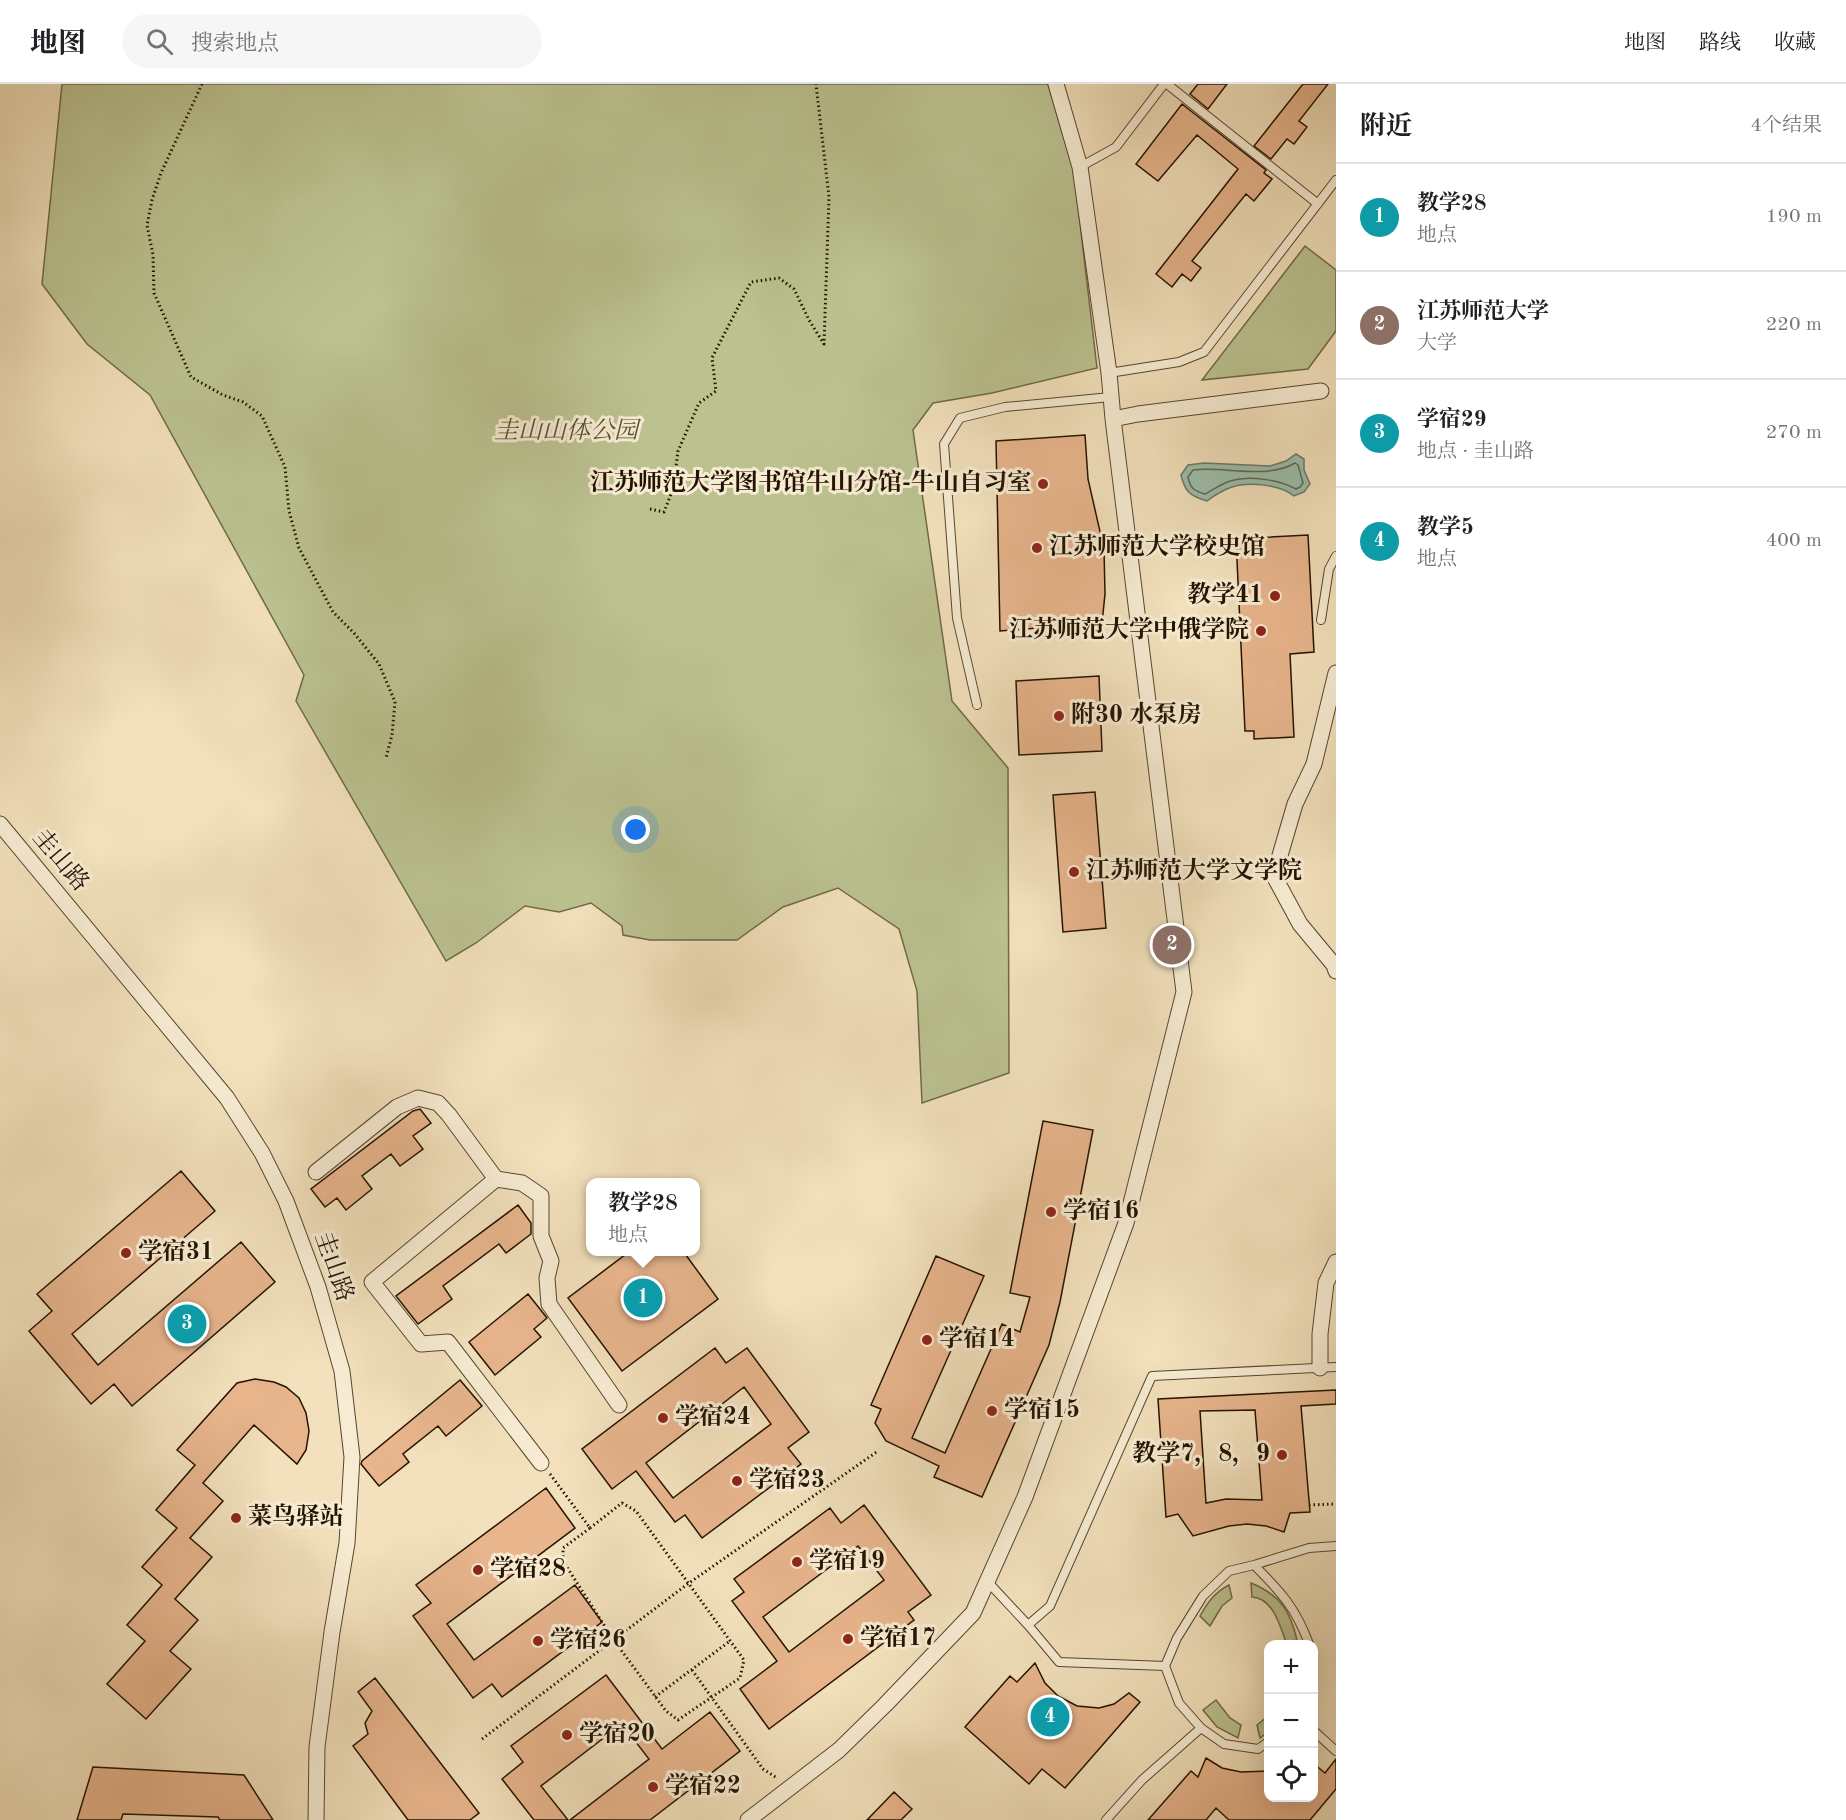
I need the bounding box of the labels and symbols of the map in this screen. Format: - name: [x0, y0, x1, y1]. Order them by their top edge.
- park label: 圭山山体公园: [494, 417, 642, 444]
- place label: 江苏师范大学图书馆牛山分馆-牛山自习室: [590, 469, 1031, 496]
- marker: 江苏师范大学图书馆牛山分馆-牛山自习室: [1036, 477, 1050, 491]
- place label: 江苏师范大学校史馆: [1049, 533, 1265, 560]
- marker: 江苏师范大学校史馆: [1030, 541, 1044, 555]
- place label: 教学41: [1187, 581, 1263, 608]
- marker: 教学41: [1268, 589, 1282, 603]
- place label: 江苏师范大学中俄学院: [1009, 616, 1249, 643]
- marker: 江苏师范大学中俄学院: [1254, 624, 1268, 638]
- place label: 附30 水泵房: [1071, 701, 1202, 728]
- marker: 附30 水泵房: [1052, 709, 1066, 723]
- your location: [621, 815, 650, 844]
- street label: 圭山路: [28, 824, 95, 896]
- place label: 江苏师范大学文学院: [1086, 857, 1302, 884]
- marker: 江苏师范大学文学院: [1067, 865, 1081, 879]
- pin: 2: [1152, 922, 1192, 968]
- place label: 学宿16: [1063, 1197, 1139, 1224]
- marker: 学宿16: [1044, 1205, 1058, 1219]
- street label: 圭山路: [310, 1228, 359, 1305]
- place label: 学宿31: [138, 1238, 214, 1265]
- marker: 学宿31: [119, 1246, 133, 1260]
- pin: 1: [624, 1276, 662, 1320]
- pin: 3: [168, 1302, 207, 1346]
- place label: 学宿14: [939, 1325, 1015, 1352]
- marker: 学宿14: [920, 1333, 934, 1347]
- place label: 学宿15: [1004, 1396, 1080, 1423]
- place label: 学宿24: [675, 1403, 751, 1430]
- marker: 学宿15: [985, 1404, 999, 1418]
- marker: 学宿24: [656, 1411, 670, 1425]
- place label: 教学7，8，9: [1132, 1440, 1270, 1467]
- marker: 教学7，8，9: [1275, 1448, 1289, 1462]
- place label: 学宿23: [749, 1466, 825, 1493]
- marker: 学宿23: [730, 1474, 744, 1488]
- place label: 菜鸟驿站: [248, 1503, 344, 1530]
- marker: 菜鸟驿站: [229, 1511, 243, 1525]
- place label: 学宿19: [809, 1547, 885, 1574]
- place label: 学宿28: [490, 1555, 566, 1582]
- marker: 学宿19: [790, 1555, 804, 1569]
- marker: 学宿28: [471, 1563, 485, 1577]
- place label: 学宿17: [860, 1624, 936, 1651]
- place label: 学宿26: [550, 1626, 626, 1653]
- marker: 学宿17: [841, 1632, 855, 1646]
- marker: 学宿26: [531, 1634, 545, 1648]
- pin: 4: [1030, 1694, 1070, 1740]
- place label: 学宿20: [579, 1720, 655, 1747]
- marker: 学宿20: [560, 1728, 574, 1742]
- place label: 学宿22: [665, 1772, 741, 1799]
- marker: 学宿22: [646, 1780, 660, 1794]

